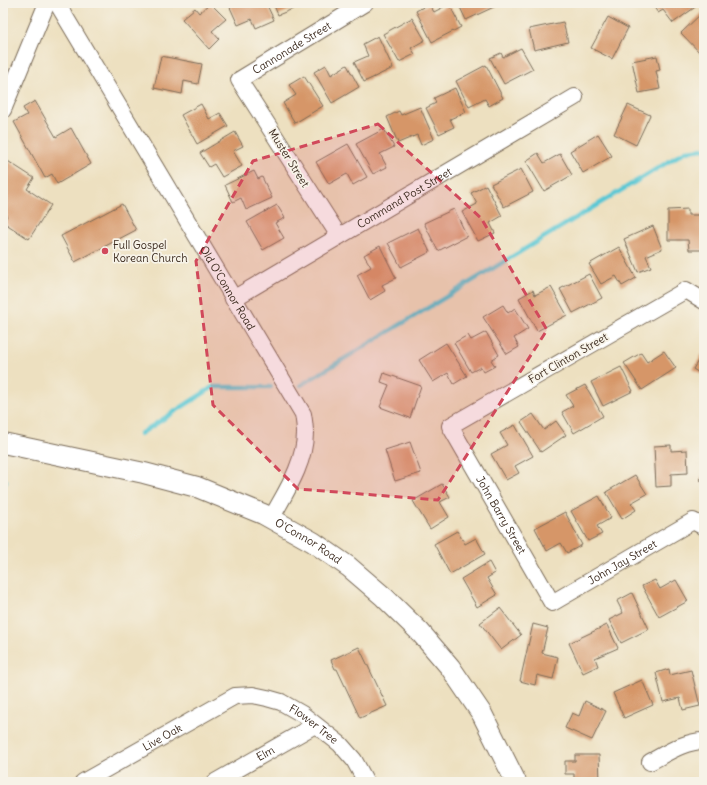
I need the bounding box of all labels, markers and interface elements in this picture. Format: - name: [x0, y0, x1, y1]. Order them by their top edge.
- street label: Cannonade Street: [250, 18, 334, 77]
- street label: Muster Street: [266, 126, 313, 190]
- street label: Command Post Street: [354, 164, 455, 231]
- place label: Full Gospel Korean Church: [113, 238, 188, 265]
- street label: Old O'Connor Road: [197, 243, 258, 333]
- marker: Full Gospel Korean Church: [100, 246, 110, 256]
- street label: Fort Clinton Street: [526, 329, 610, 386]
- street label: John Barry Street: [473, 473, 529, 557]
- street label: O'Connor Road: [272, 515, 345, 567]
- street label: John Jay Street: [585, 537, 659, 588]
- street label: Flower Tree: [287, 701, 341, 747]
- street label: Live Oak: [140, 720, 185, 754]
- street label: Elm: [254, 742, 277, 764]

